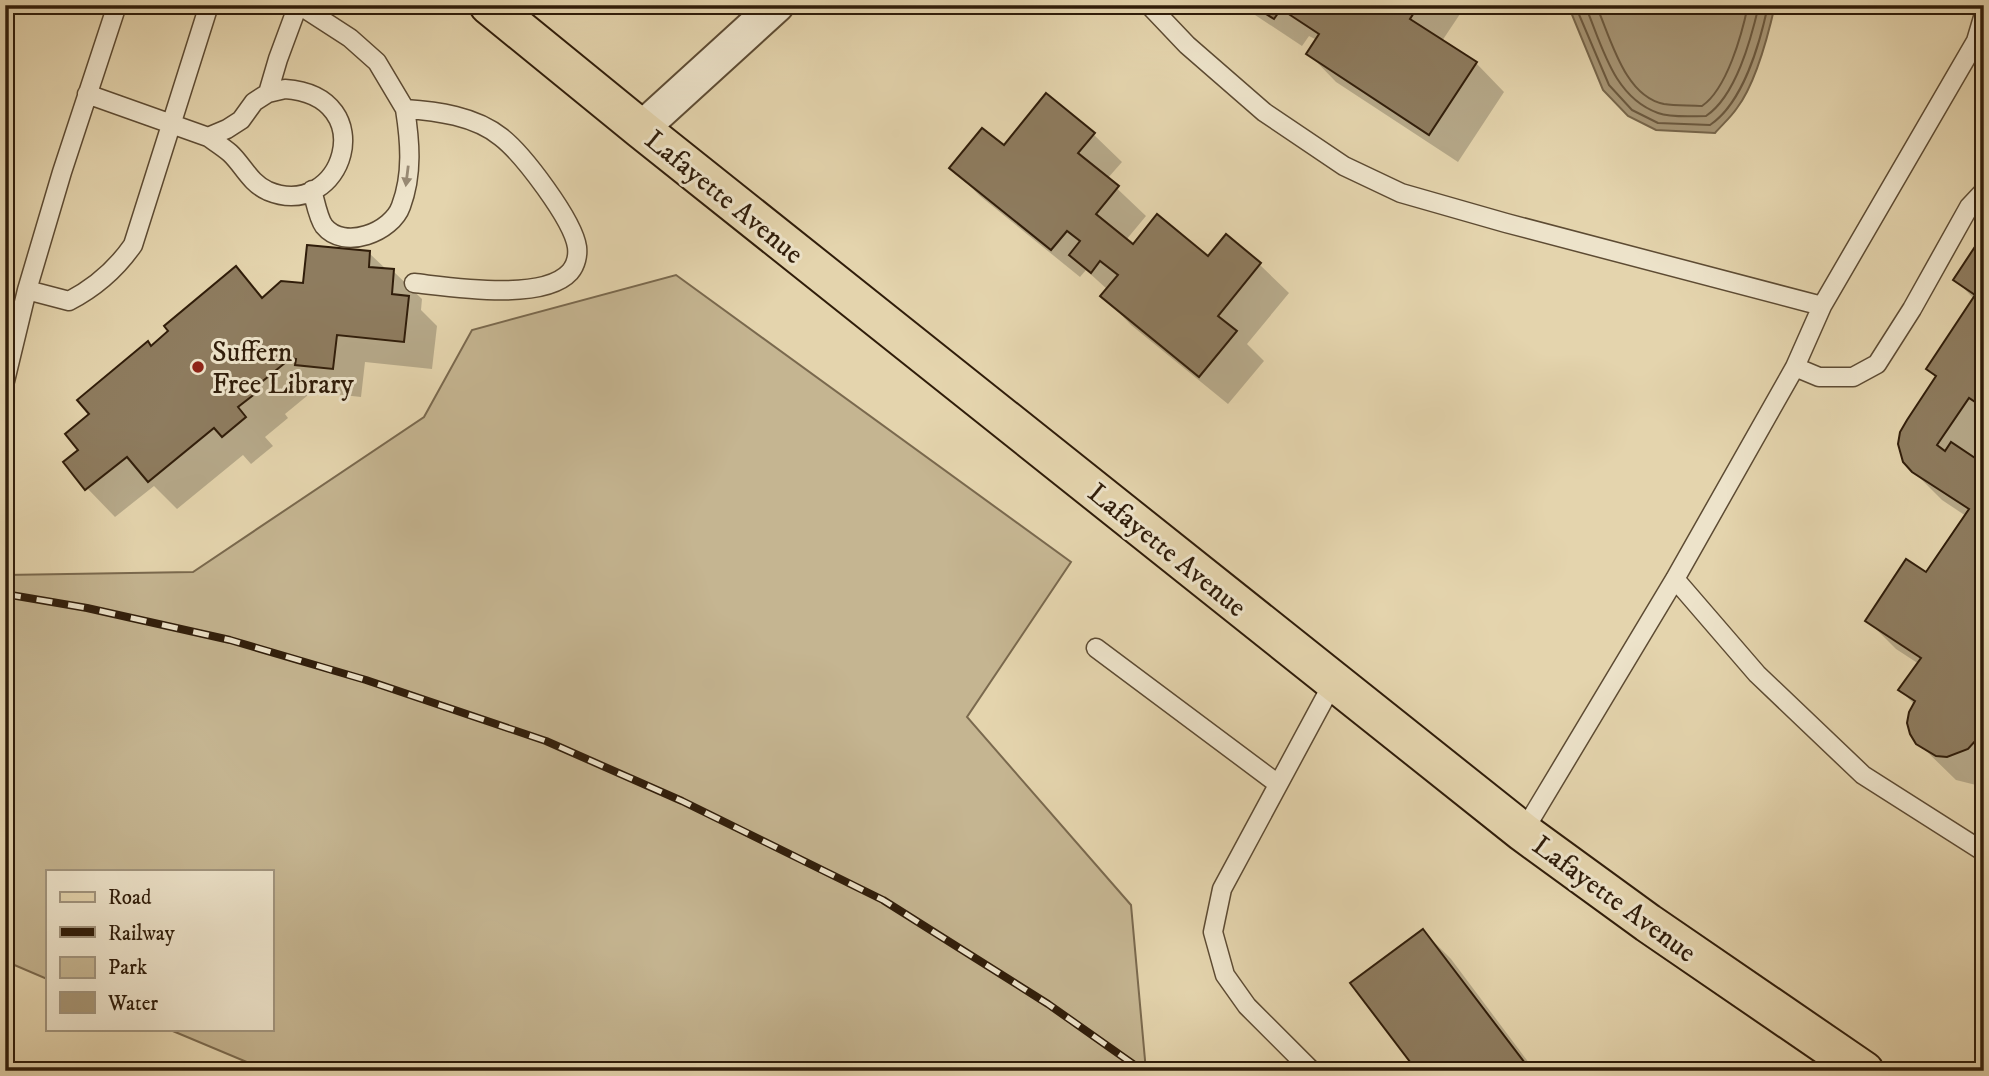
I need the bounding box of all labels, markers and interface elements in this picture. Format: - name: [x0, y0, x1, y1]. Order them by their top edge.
- street label: Lafayette Avenue: [638, 123, 810, 272]
- one-way arrow: [402, 165, 413, 187]
- place label: Suffern Free Library: [212, 335, 355, 402]
- marker: Suffern Free Library: [190, 359, 206, 375]
- street label: Lafayette Avenue: [1081, 476, 1253, 625]
- street label: Lafayette Avenue: [1525, 828, 1703, 970]
- legend: [46, 870, 273, 1030]
- text: Road: [108, 885, 152, 911]
- text: Railway: [108, 921, 176, 947]
- text: Park: [108, 955, 148, 981]
- text: Water: [107, 991, 158, 1017]

